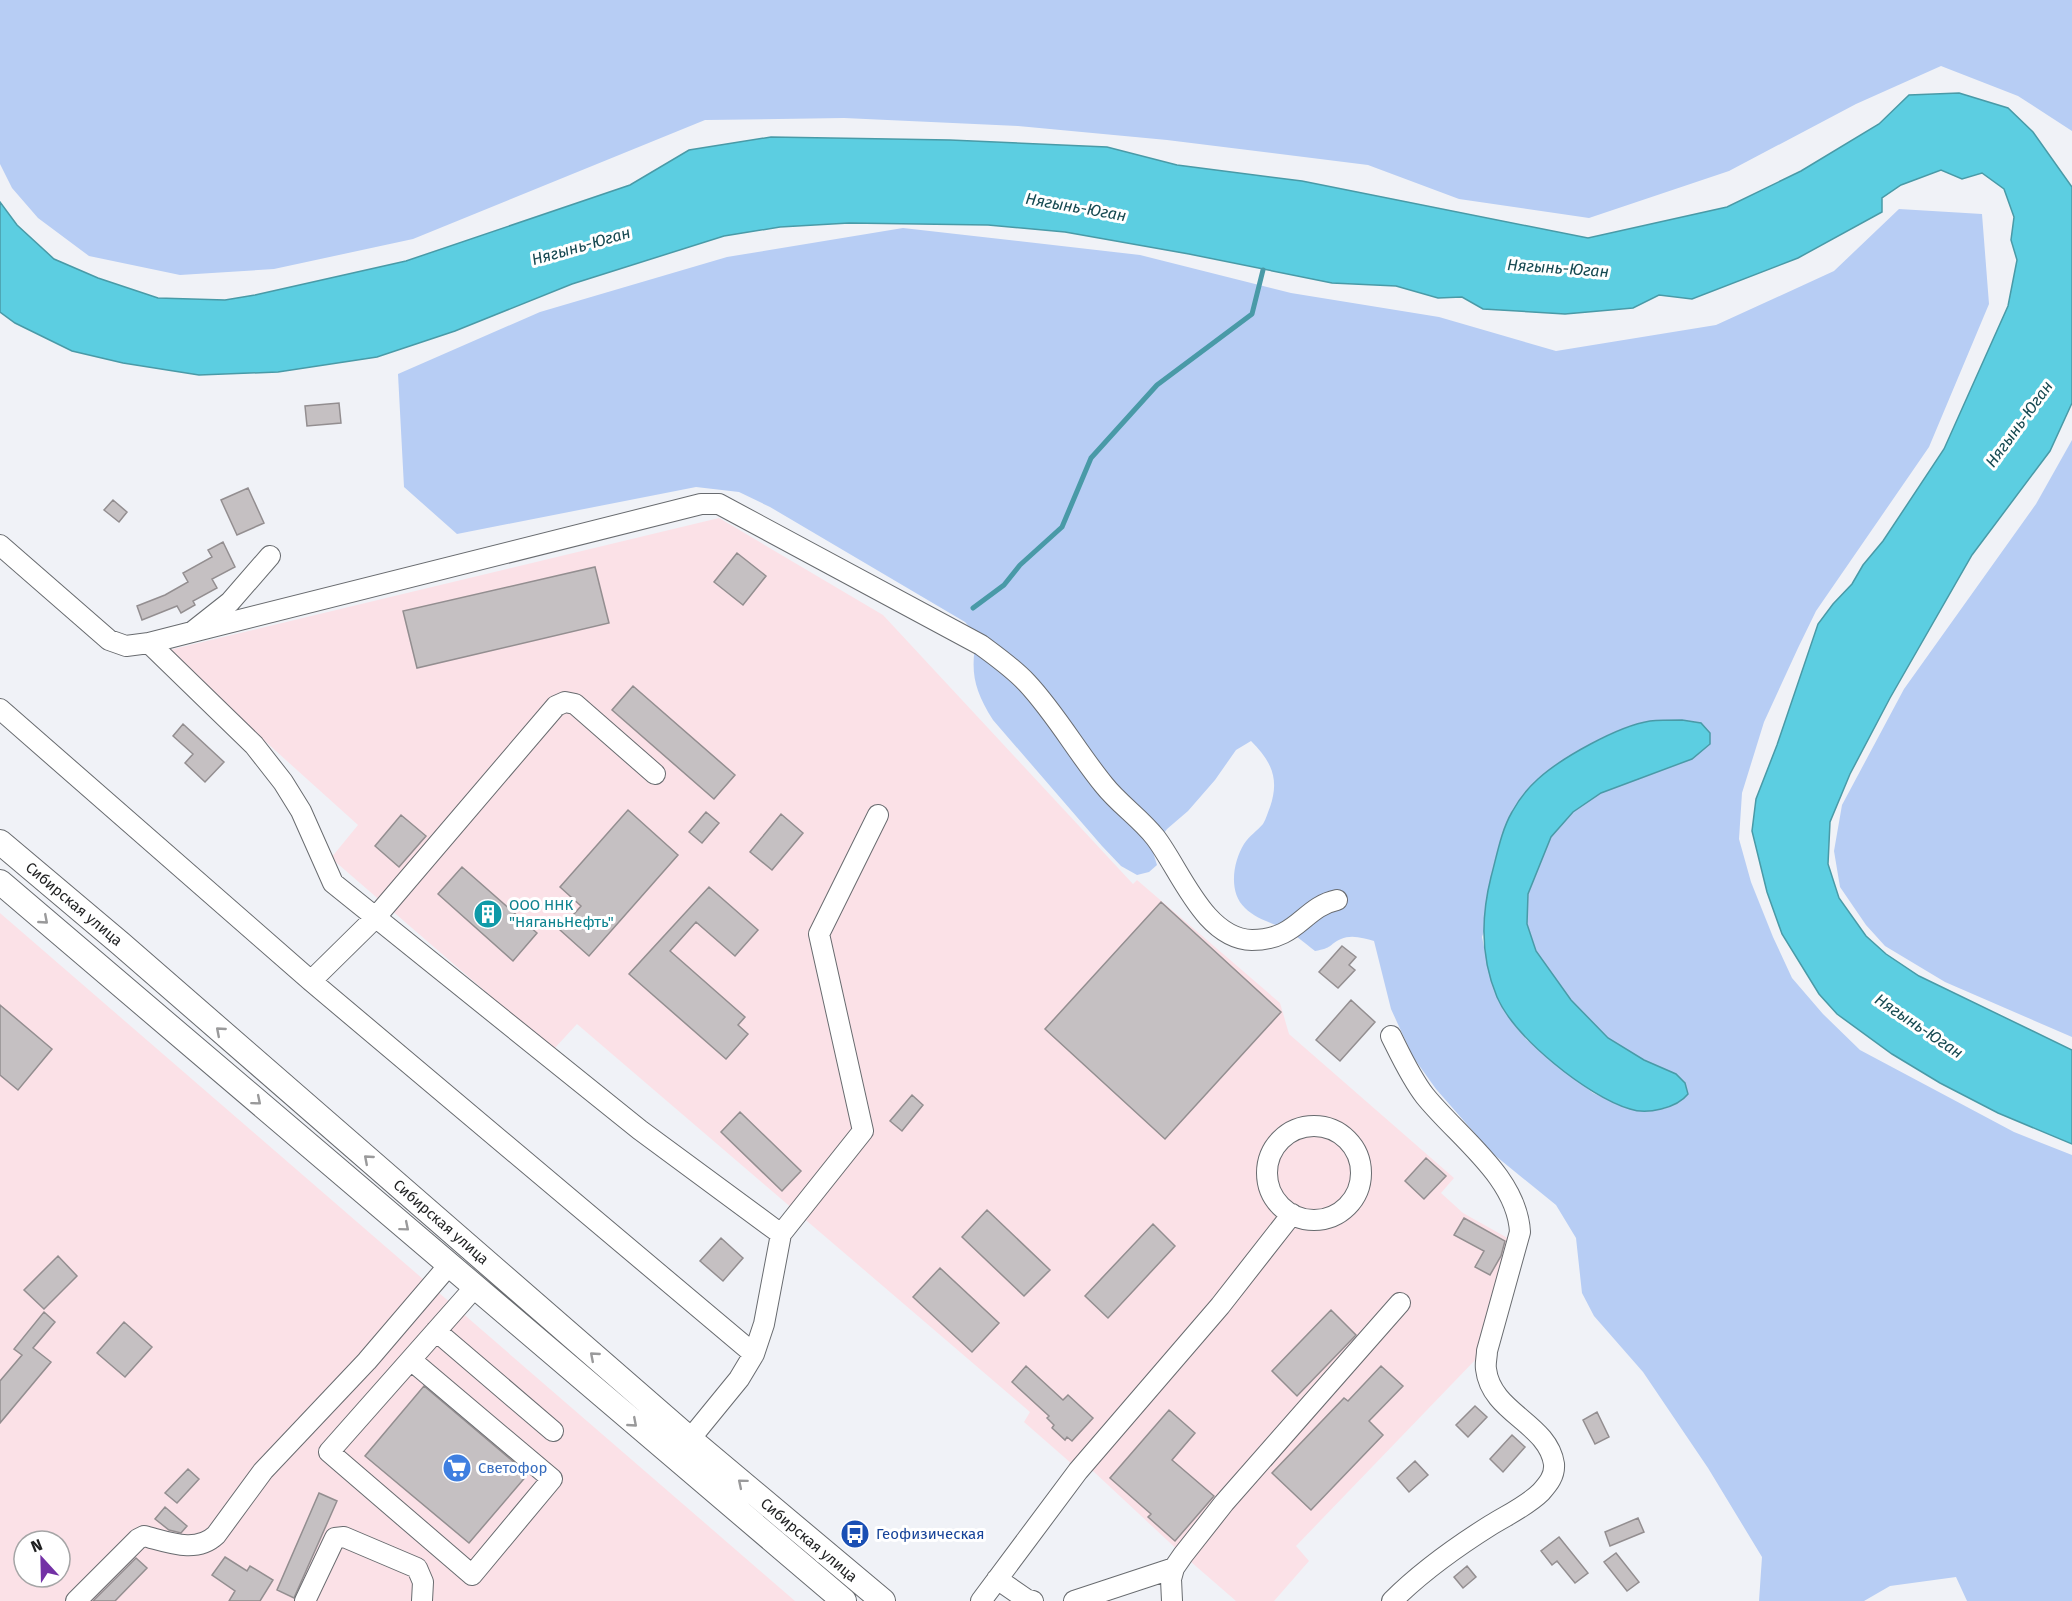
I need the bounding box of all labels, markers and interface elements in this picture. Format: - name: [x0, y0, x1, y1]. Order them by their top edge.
- water label: Нягынь-Юган: [1024, 189, 1128, 225]
- water label: Нягынь-Юган: [529, 223, 633, 269]
- water label: Нягынь-Юган: [1506, 255, 1610, 281]
- water label: Нягынь-Юган: [1981, 377, 2057, 471]
- street label: Сибирская улица: [22, 858, 126, 950]
- place label: ООО ННК "НяганьНефть": [509, 896, 614, 931]
- building icon: ООО ННК "НяганьНефть": [472, 898, 504, 930]
- one-way arrow: [37, 913, 48, 924]
- water label: Нягынь-Юган: [1871, 990, 1967, 1062]
- one-way arrow: [217, 1027, 227, 1038]
- one-way arrow: [250, 1094, 261, 1105]
- one-way arrow: [364, 1155, 375, 1166]
- street label: Сибирская улица: [390, 1176, 492, 1268]
- one-way arrow: [398, 1220, 409, 1231]
- one-way arrow: [590, 1352, 601, 1363]
- one-way arrow: [626, 1415, 637, 1426]
- supermarket icon: Светофор: [441, 1452, 473, 1484]
- place label: Светофор: [478, 1459, 547, 1477]
- one-way arrow: [738, 1479, 749, 1490]
- street label: Сибирская улица: [757, 1494, 861, 1586]
- bus stop icon: Геофизическая: [839, 1518, 871, 1550]
- place label: Геофизическая: [876, 1525, 984, 1543]
- north arrow: [12, 1529, 72, 1589]
- text: N: [28, 1535, 45, 1556]

